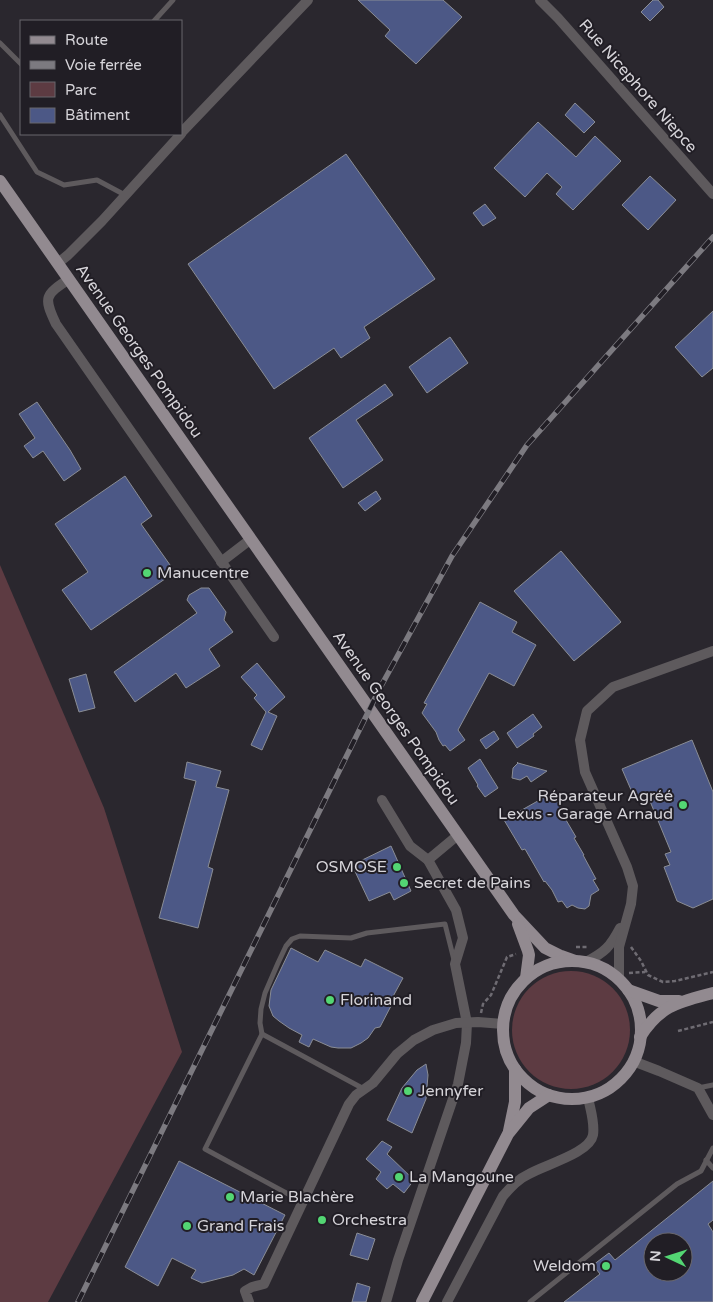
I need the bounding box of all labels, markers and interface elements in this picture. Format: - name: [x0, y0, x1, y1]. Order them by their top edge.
- street label: Rue Nicephore Niepce: [575, 15, 701, 157]
- legend: [20, 20, 182, 135]
- text: Route: [65, 31, 108, 49]
- text: Voie ferrée: [65, 56, 142, 74]
- text: Parc: [65, 81, 97, 99]
- text: Bâtiment: [65, 106, 130, 124]
- street label: Avenue Georges Pompidou: [71, 260, 207, 442]
- place label: Manucentre: [157, 563, 249, 583]
- marker: Manucentre: [141, 567, 153, 579]
- street label: Avenue Georges Pompidou: [328, 627, 464, 809]
- place label: Réparateur Agréé Lexus - Garage Arnaud: [498, 786, 673, 824]
- marker: Réparateur Agréé Lexus - Garage Arnaud: [677, 799, 689, 811]
- place label: OSMOSE: [316, 857, 387, 877]
- marker: OSMOSE: [391, 861, 403, 873]
- place label: Secret de Pains: [414, 873, 531, 893]
- marker: Secret de Pains: [398, 877, 410, 889]
- place label: Florinand: [340, 990, 412, 1010]
- marker: Florinand: [324, 994, 336, 1006]
- place label: Jennyfer: [418, 1081, 484, 1101]
- marker: Jennyfer: [402, 1085, 414, 1097]
- place label: La Mangoune: [409, 1167, 514, 1187]
- marker: La Mangoune: [393, 1171, 405, 1183]
- place label: Marie Blachère: [240, 1187, 354, 1207]
- marker: Marie Blachère: [224, 1191, 236, 1203]
- place label: Orchestra: [332, 1210, 407, 1230]
- marker: Orchestra: [316, 1214, 328, 1226]
- place label: Grand Frais: [197, 1216, 284, 1236]
- marker: Grand Frais: [181, 1220, 193, 1232]
- north arrow: [643, 1232, 693, 1282]
- text: N: [647, 1250, 664, 1262]
- place label: Weldom: [533, 1256, 596, 1276]
- marker: Weldom: [600, 1260, 612, 1272]

